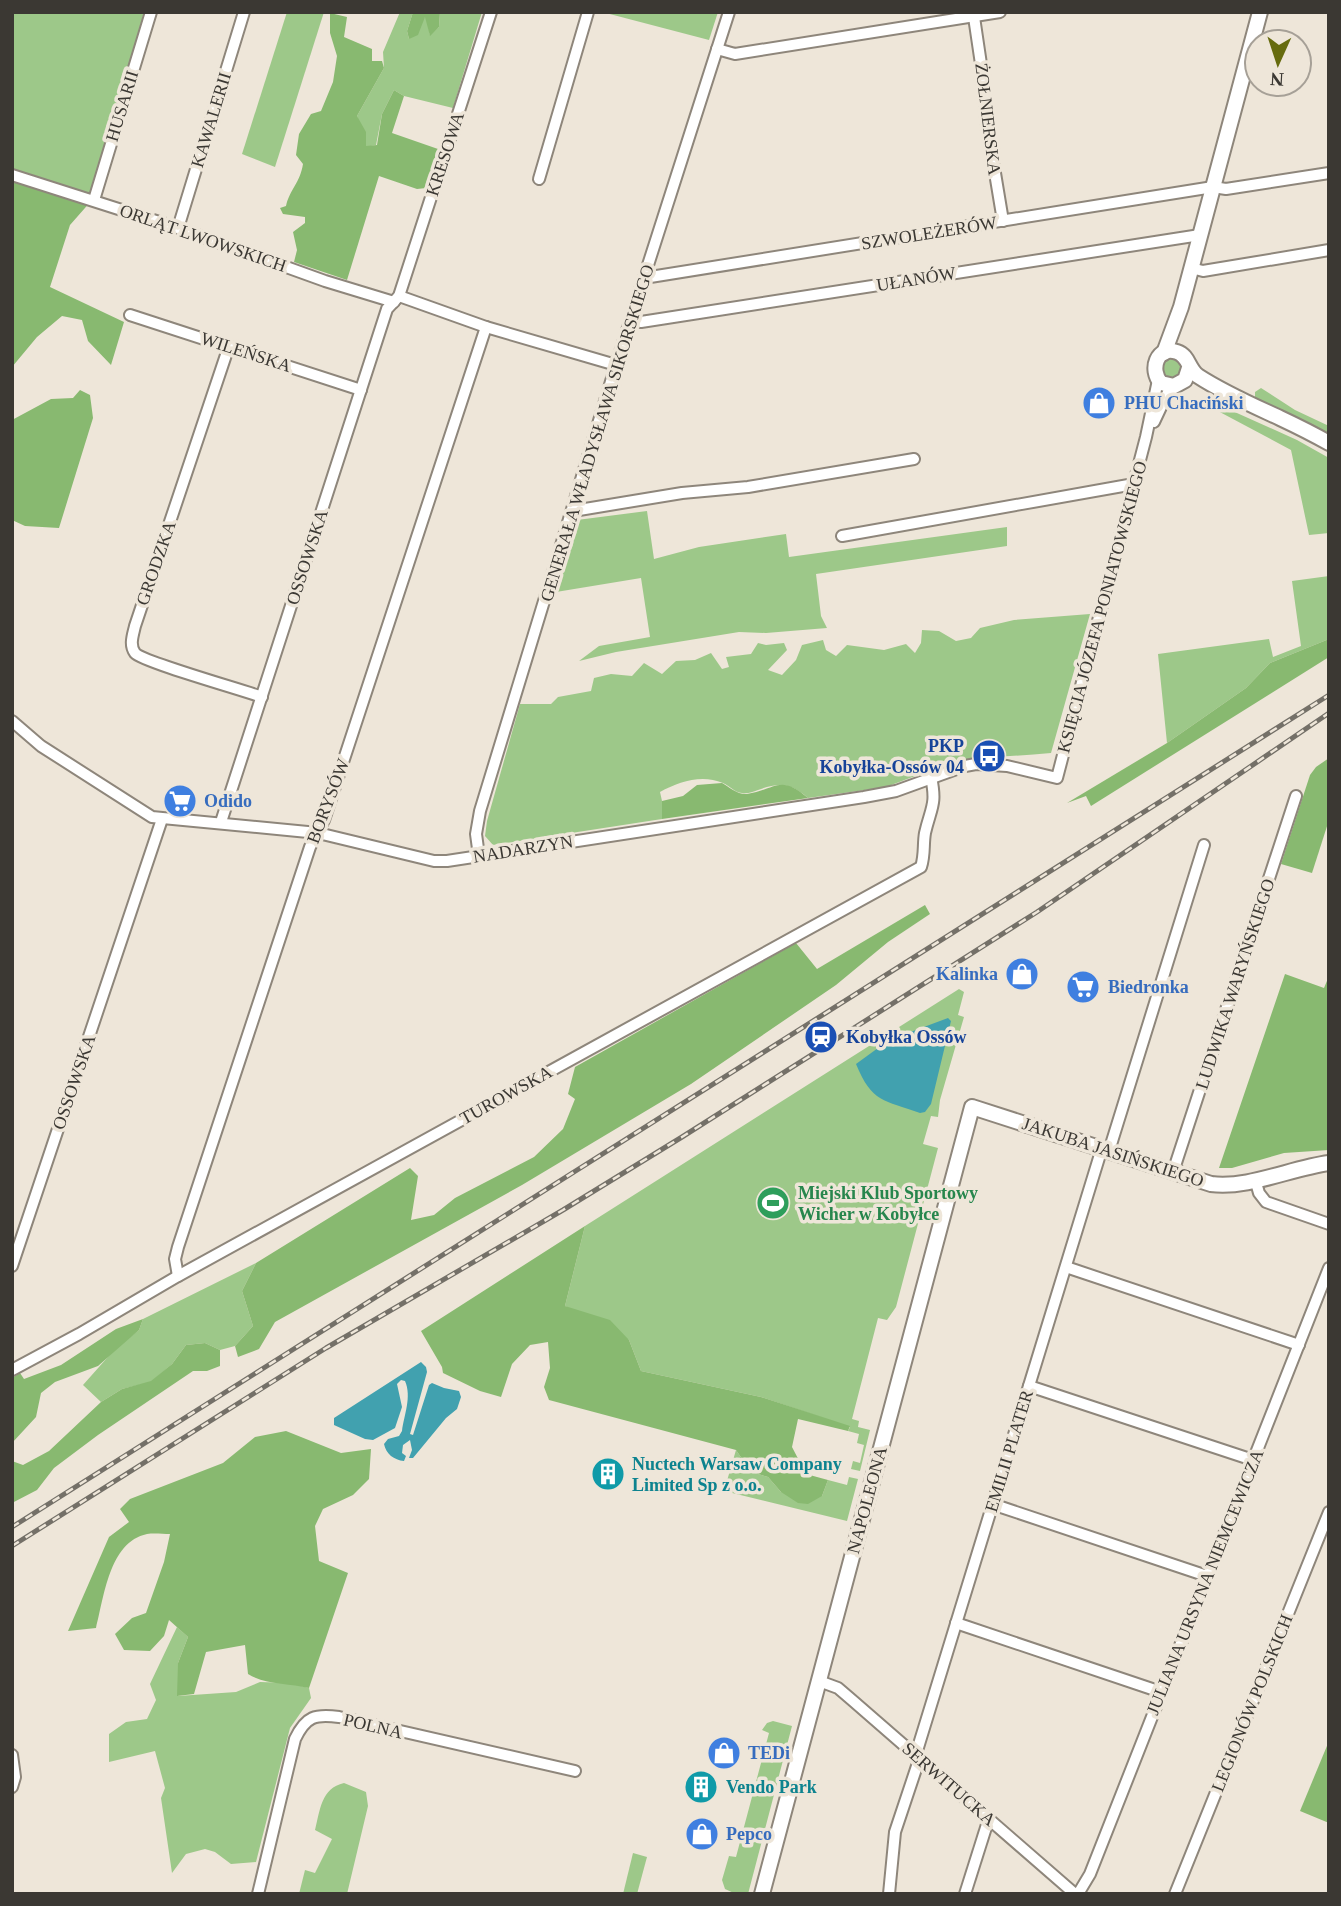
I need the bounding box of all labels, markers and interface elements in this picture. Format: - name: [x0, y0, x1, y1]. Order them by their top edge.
- north arrow: [1243, 28, 1313, 98]
- street label: ŻOŁNIERSKA: [971, 62, 1005, 176]
- street label: HUSARII: [102, 68, 142, 144]
- text: N: [1269, 69, 1285, 90]
- street label: KAWALERII: [187, 70, 235, 170]
- street label: KRESOWA: [422, 110, 468, 198]
- street label: ORLĄT LWOWSKICH: [117, 200, 289, 276]
- street label: SZWOLEŻERÓW: [860, 211, 998, 254]
- street label: GENERAŁA WŁADYSŁAWA SIKORSKIEGO: [536, 262, 658, 604]
- street label: UŁANÓW: [875, 262, 957, 295]
- street label: WILEŃSKA: [198, 327, 294, 376]
- shop icon: PHU Chaciński: [1080, 384, 1118, 422]
- place label: PHU Chaciński: [1124, 393, 1244, 413]
- street label: KSIĘCIA JÓZEFA PONIATOWSKIEGO: [1052, 459, 1151, 755]
- street label: OSSOWSKA: [282, 507, 332, 607]
- street label: GRODZKA: [132, 518, 180, 608]
- place label: PKP Kobyłka-Ossów 04: [819, 736, 964, 777]
- bus stop icon: PKP Kobyłka-Ossów 04: [970, 737, 1008, 775]
- street label: BORYSÓW: [302, 755, 353, 846]
- supermarket icon: Odido: [161, 782, 199, 820]
- place label: Odido: [204, 791, 252, 811]
- street label: NADARZYN: [472, 831, 574, 867]
- street label: LUDWIKA WARYŃSKIEGO: [1191, 876, 1279, 1092]
- shop icon: Kalinka: [1003, 955, 1041, 993]
- place label: Kalinka: [936, 964, 998, 984]
- supermarket icon: Biedronka: [1064, 968, 1102, 1006]
- place label: Biedronka: [1108, 977, 1189, 997]
- station icon: Kobyłka Ossów: [802, 1018, 840, 1056]
- place label: Kobyłka Ossów: [846, 1027, 967, 1047]
- street label: OSSOWSKA: [48, 1032, 100, 1132]
- street label: TUROWSKA: [457, 1062, 555, 1128]
- street label: JAKUBA JASIŃSKIEGO: [1020, 1112, 1207, 1191]
- place label: Miejski Klub Sportowy Wicher w Kobyłce: [798, 1183, 978, 1224]
- sports icon: Miejski Klub Sportowy Wicher w Kobyłce: [754, 1184, 792, 1222]
- street label: EMILII PLATER: [981, 1388, 1037, 1514]
- street label: NAPOLEONA: [843, 1444, 891, 1556]
- street label: JULIANA URSYNA NIEMCEWICZA: [1142, 1446, 1268, 1718]
- place label: Nuctech Warsaw Company Limited Sp z o.o.: [632, 1454, 842, 1495]
- building icon: Nuctech Warsaw Company Limited Sp z o.o.: [589, 1455, 627, 1493]
- street label: LEGIONÓW POLSKICH: [1206, 1611, 1297, 1794]
- street label: POLNA: [342, 1710, 404, 1742]
- shop icon: TEDi: [705, 1734, 743, 1772]
- street label: SERWITUCKA: [898, 1738, 1000, 1830]
- place label: TEDi: [748, 1743, 790, 1763]
- building icon: Vendo Park: [682, 1768, 720, 1806]
- place label: Vendo Park: [726, 1777, 817, 1797]
- shop icon: Pepco: [683, 1815, 721, 1853]
- place label: Pepco: [726, 1824, 772, 1844]

